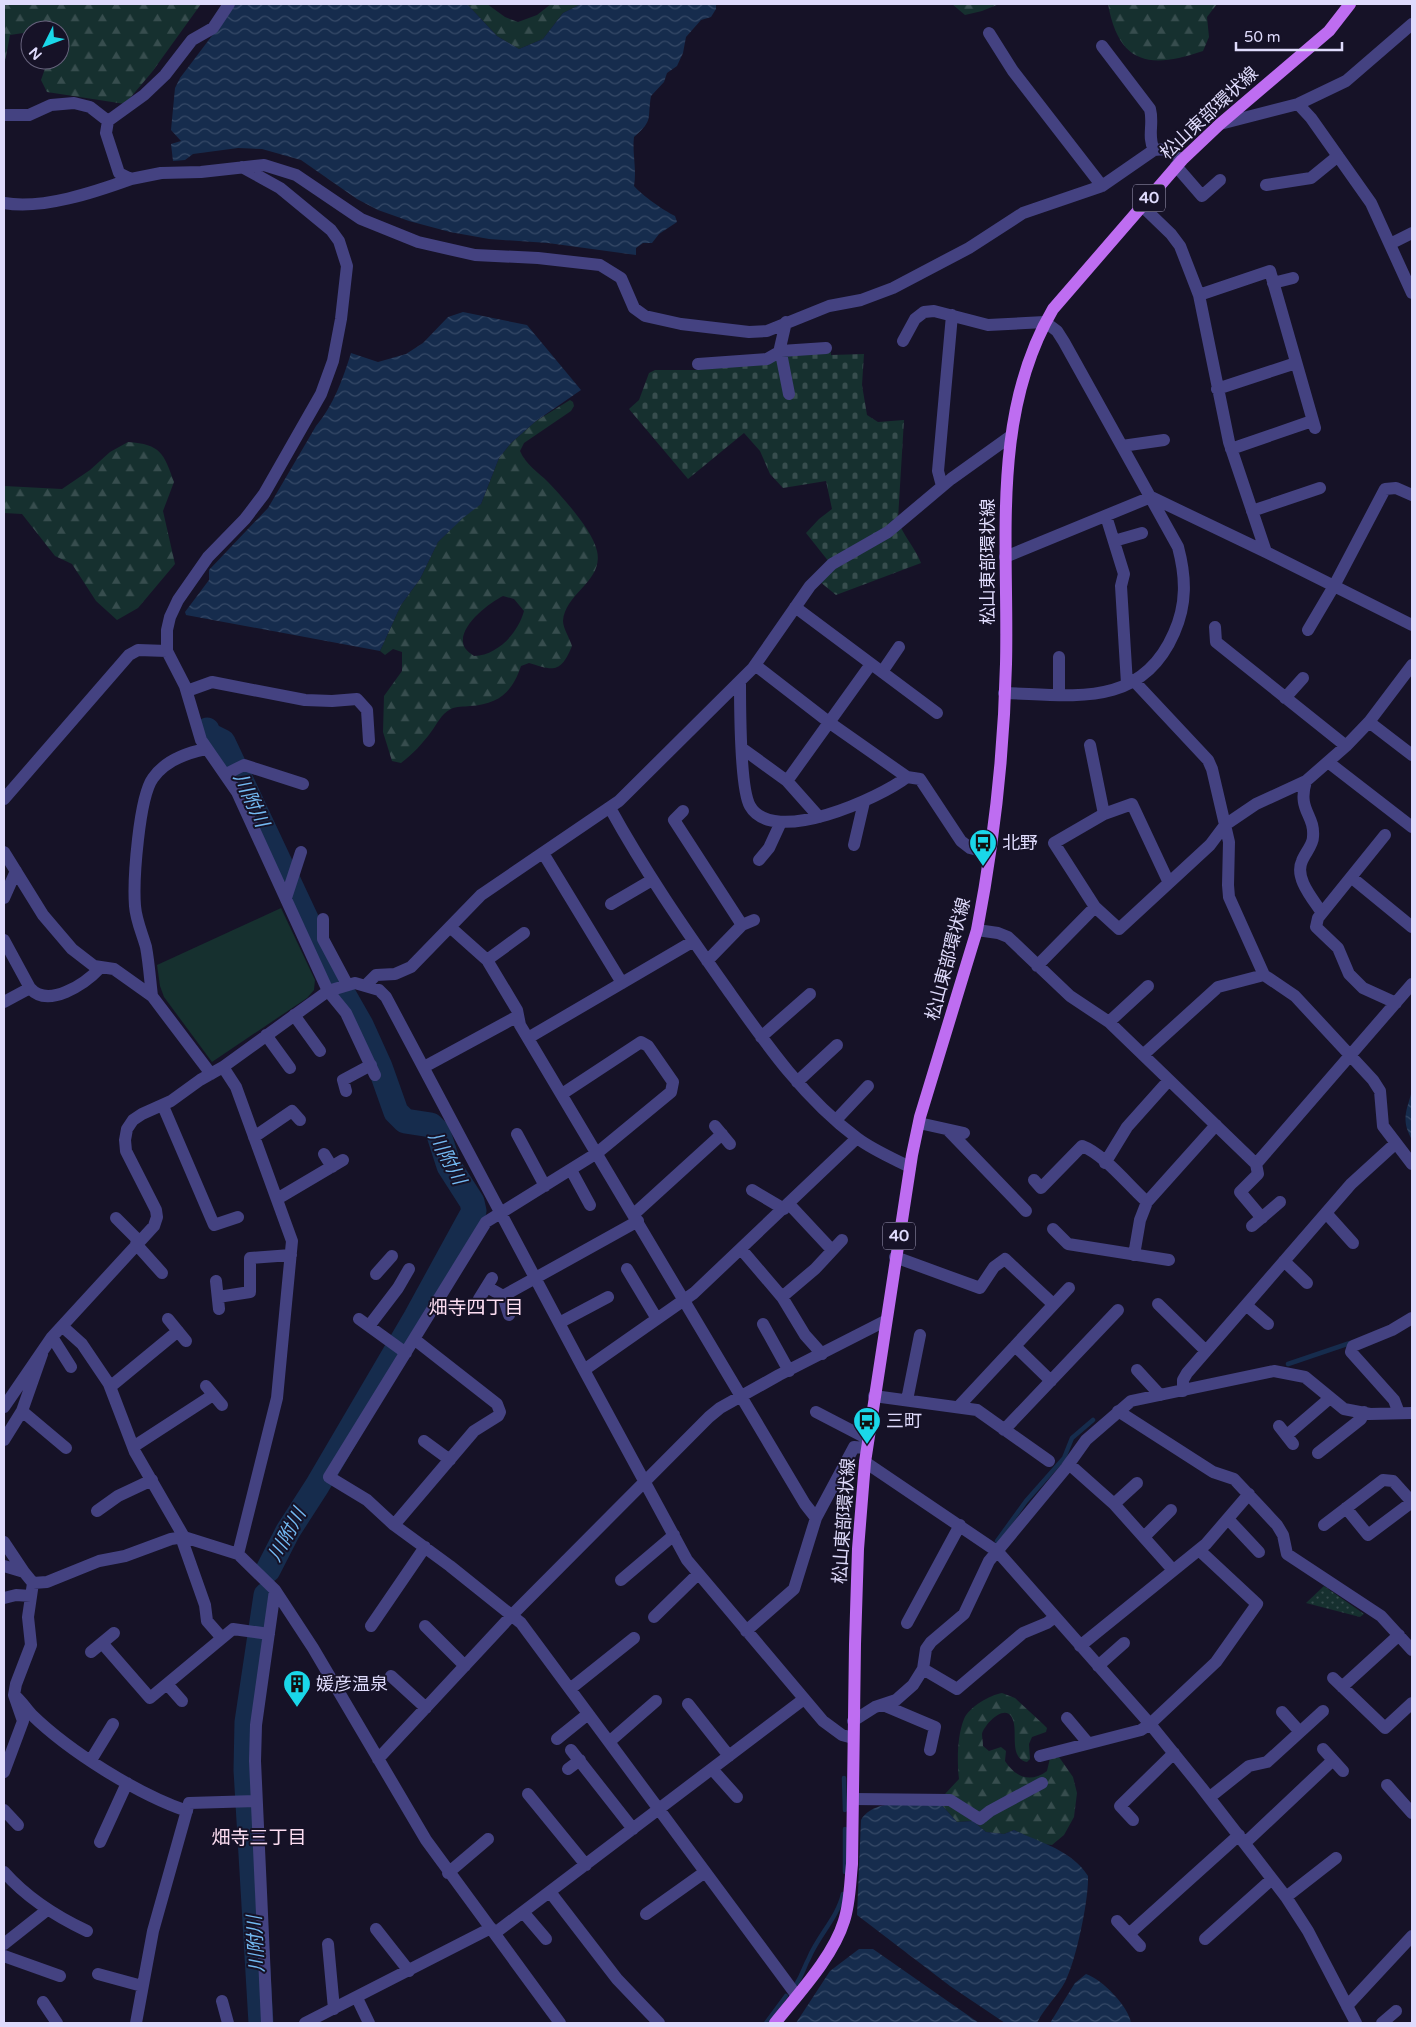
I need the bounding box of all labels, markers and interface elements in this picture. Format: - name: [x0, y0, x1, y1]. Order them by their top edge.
- north arrow: [20, 20, 70, 70]
- scale bar: [1236, 20, 1342, 52]
- text: 50 m: [1244, 28, 1281, 46]
- text: N: [26, 43, 46, 63]
- street label: 松山東部環状線: [1155, 62, 1263, 164]
- road number: 40: [1133, 184, 1165, 212]
- street label: 松山東部環状線: [977, 499, 999, 625]
- water label: 川附川: [229, 770, 274, 832]
- bus stop icon: 北野: [968, 828, 998, 867]
- place label: 北野: [1002, 832, 1038, 854]
- street label: 松山東部環状線: [921, 895, 975, 1023]
- water label: 川附川: [424, 1128, 471, 1190]
- road number: 40: [883, 1222, 915, 1250]
- district label: 畑寺四丁目: [428, 1297, 524, 1319]
- bus stop icon: 三町: [852, 1406, 882, 1445]
- place label: 三町: [886, 1410, 922, 1432]
- street label: 松山東部環状線: [829, 1457, 859, 1585]
- water label: 川附川: [264, 1503, 311, 1565]
- building icon: 媛彦温泉: [282, 1669, 312, 1708]
- place label: 媛彦温泉: [316, 1673, 388, 1695]
- district label: 畑寺三丁目: [211, 1827, 307, 1849]
- water label: 川附川: [243, 1913, 268, 1973]

